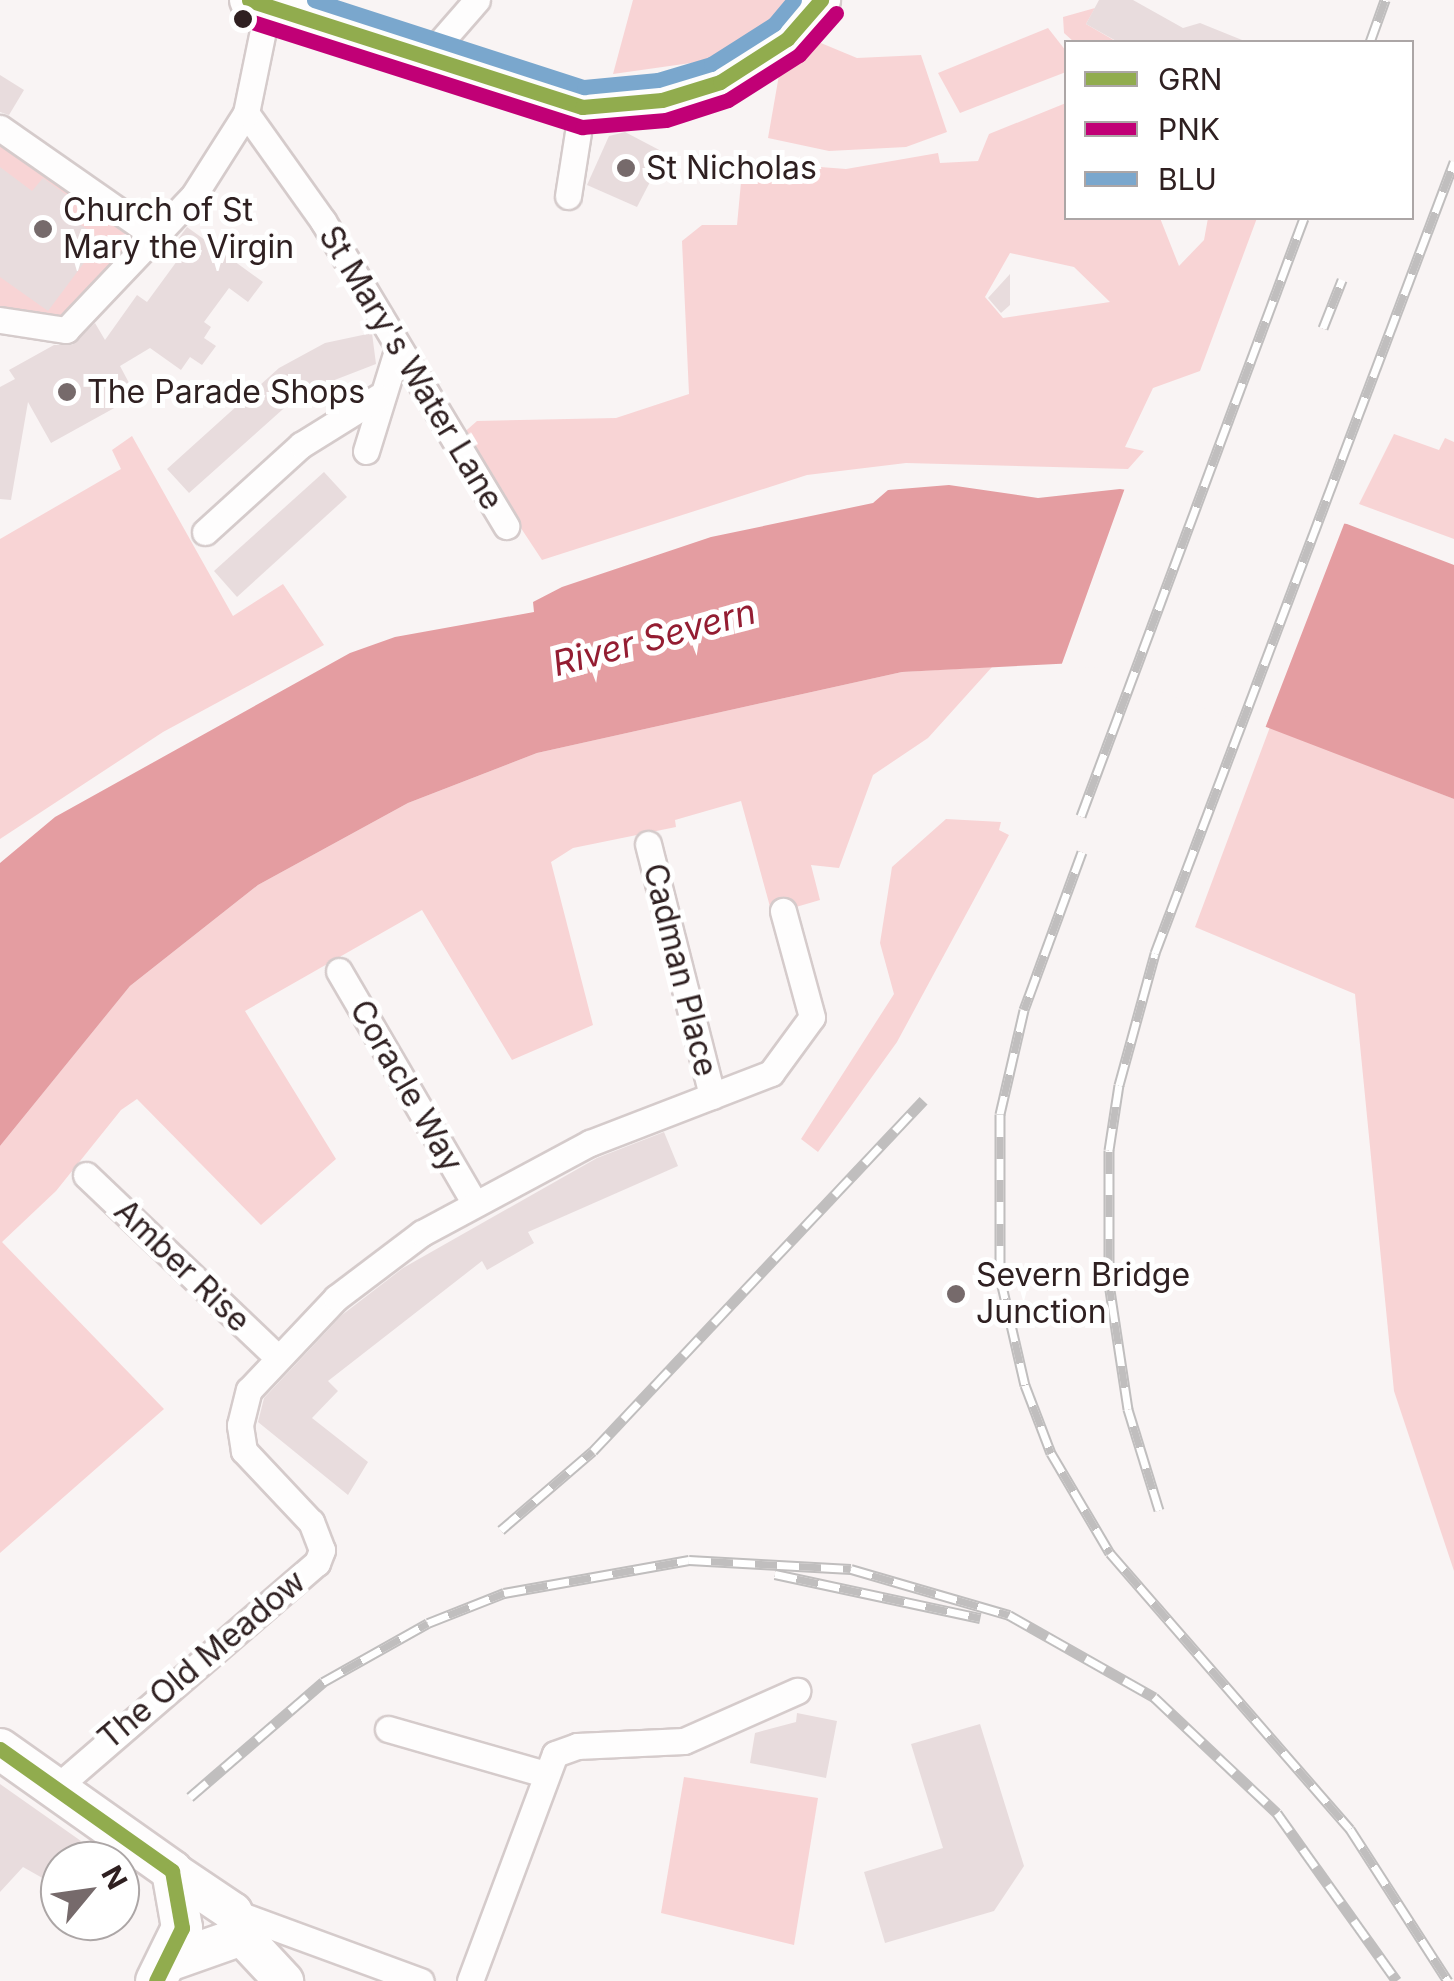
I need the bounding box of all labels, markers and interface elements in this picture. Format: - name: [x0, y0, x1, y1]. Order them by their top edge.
- unlabelled marker: [233, 9, 253, 29]
- legend: [1064, 40, 1414, 220]
- text: GRN: [1158, 61, 1222, 97]
- text: PNK: [1158, 111, 1220, 147]
- place label: St Nicholas: [646, 149, 817, 187]
- marker: St Nicholas: [615, 157, 637, 179]
- text: BLU: [1158, 161, 1217, 197]
- place label: Church of St Mary the Virgin: [63, 192, 294, 267]
- marker: Church of St Mary the Virgin: [32, 218, 54, 240]
- street label: St Mary's Water Lane: [311, 219, 511, 517]
- place label: The Parade Shops: [87, 373, 365, 411]
- marker: The Parade Shops: [56, 381, 78, 403]
- water label: River Severn: [548, 590, 760, 684]
- street label: Cadman Place: [635, 860, 725, 1080]
- street label: Coracle Way: [341, 993, 471, 1179]
- street label: Amber Rise: [106, 1192, 258, 1340]
- place label: Severn Bridge Junction: [976, 1257, 1190, 1332]
- marker: Severn Bridge Junction: [945, 1283, 967, 1305]
- street label: The Old Meadow: [91, 1562, 313, 1758]
- north arrow: [40, 1841, 140, 1941]
- text: N: [94, 1860, 135, 1895]

